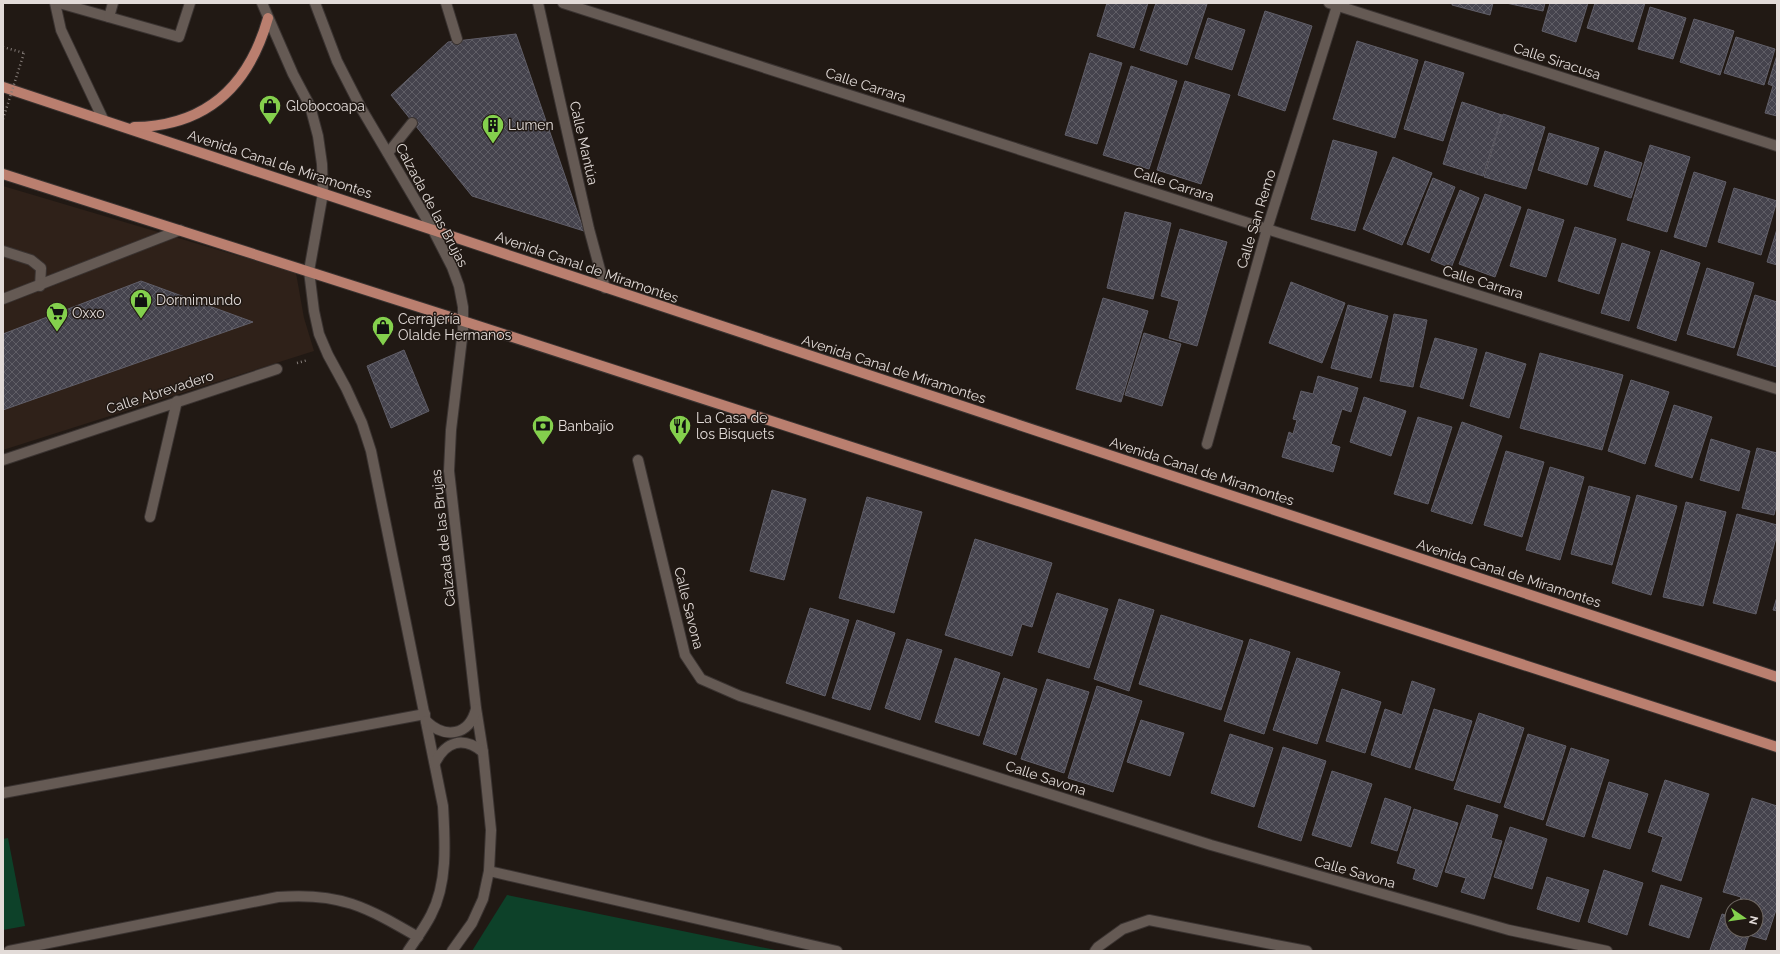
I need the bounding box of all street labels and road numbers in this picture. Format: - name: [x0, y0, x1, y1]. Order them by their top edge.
- street label: Calle Siracusa: [1511, 39, 1603, 83]
- street label: Calle Carrara: [824, 64, 908, 106]
- street label: Calle Mantúa: [567, 100, 601, 186]
- street label: Avenida Canal de Miramontes: [186, 127, 374, 201]
- street label: Calzada de las Brujas: [393, 140, 472, 270]
- street label: Calle Carrara: [1132, 163, 1216, 205]
- street label: Calle San Remo: [1233, 167, 1279, 271]
- street label: Avenida Canal de Miramontes: [493, 228, 681, 306]
- street label: Calle Carrara: [1441, 262, 1525, 302]
- street label: Avenida Canal de Miramontes: [800, 332, 988, 406]
- street label: Calle Abrevadero: [104, 367, 216, 417]
- street label: Avenida Canal de Miramontes: [1108, 434, 1296, 508]
- street label: Calzada de las Brujas: [428, 468, 458, 607]
- street label: Avenida Canal de Miramontes: [1415, 536, 1603, 610]
- street label: Calle Savona: [671, 565, 707, 651]
- street label: Calle Savona: [1004, 757, 1088, 799]
- street label: Calle Savona: [1312, 853, 1398, 891]

